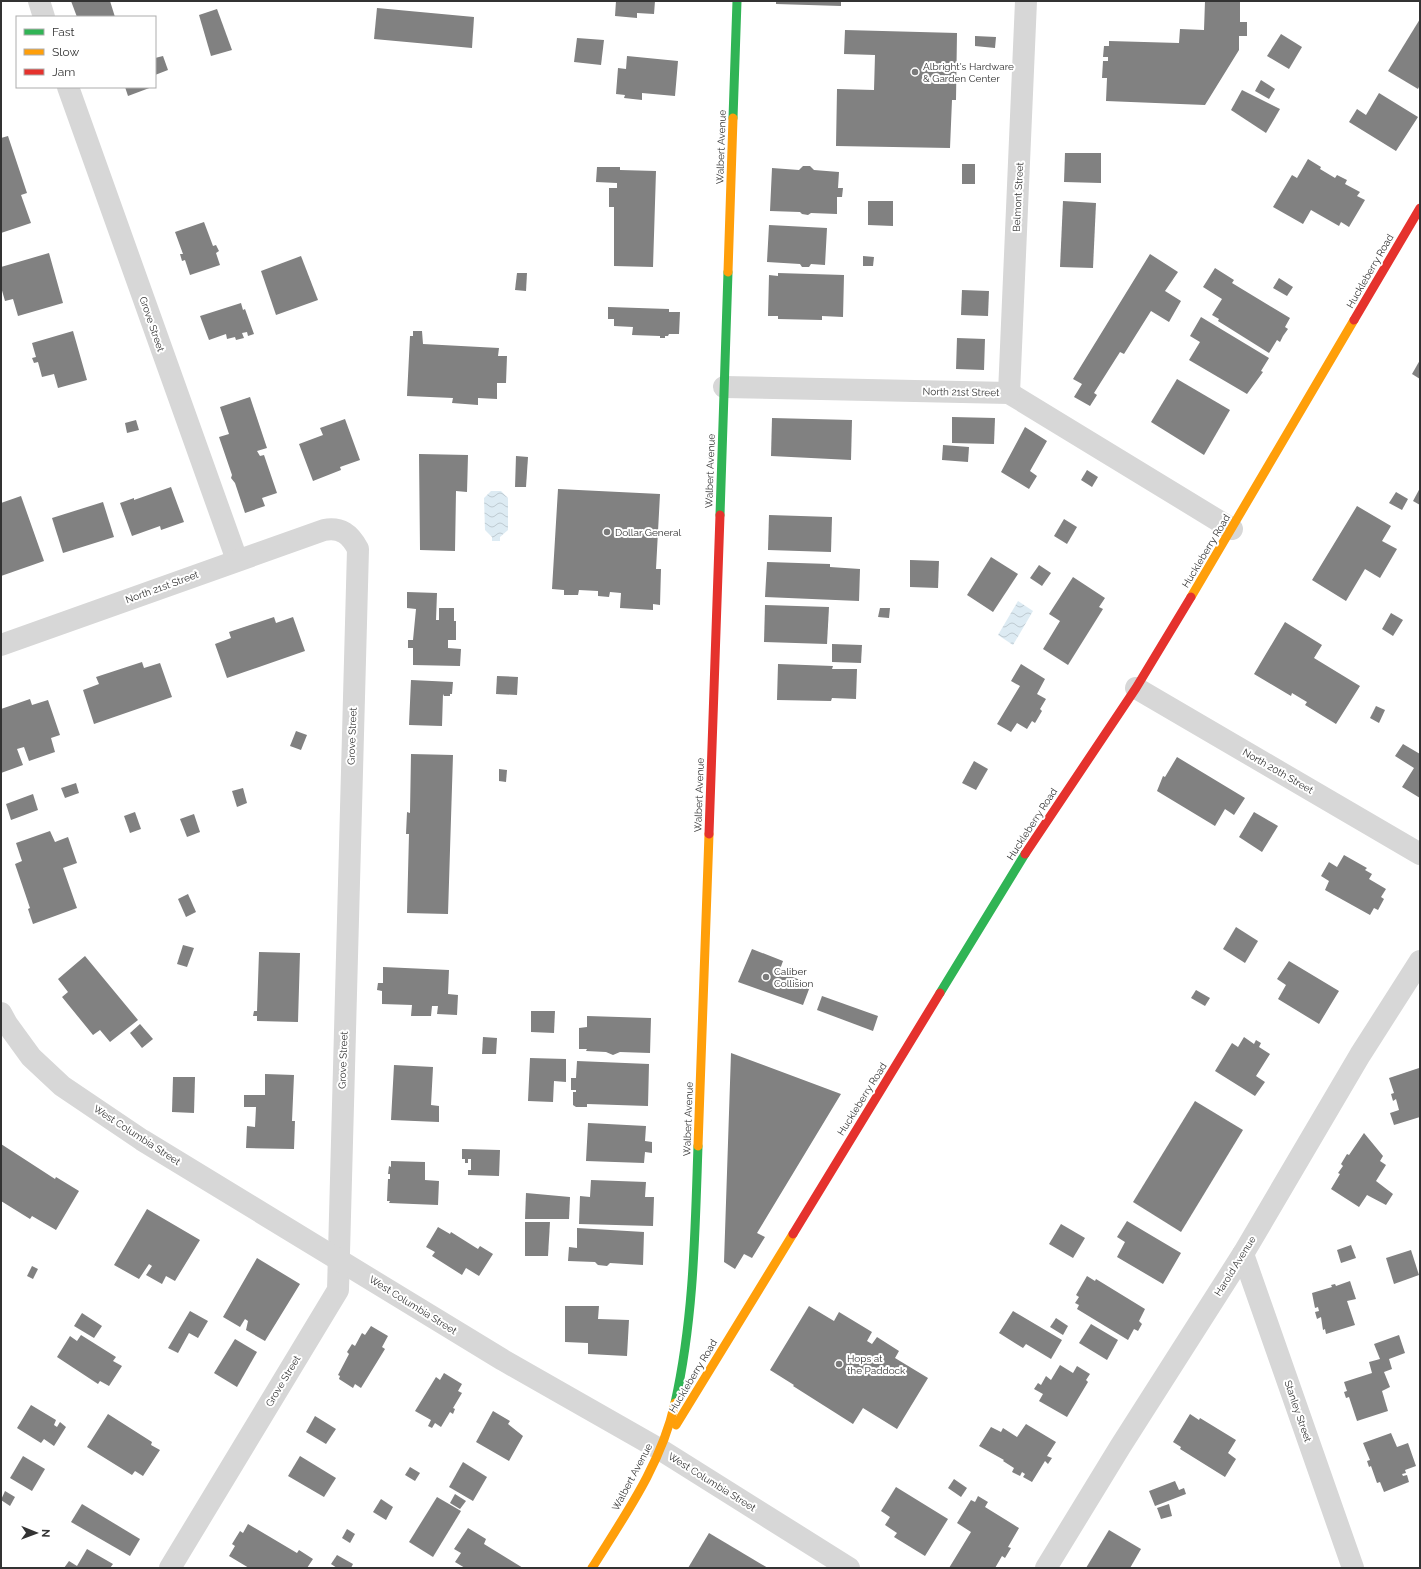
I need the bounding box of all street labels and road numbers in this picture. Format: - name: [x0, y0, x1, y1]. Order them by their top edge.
- street label: Walbert Avenue: [714, 110, 728, 184]
- street label: Belmont Street: [1011, 161, 1025, 232]
- street label: Huckleberry Road: [1344, 232, 1396, 310]
- street label: Grove Street: [137, 295, 167, 354]
- street label: North 21st Street: [923, 386, 1000, 398]
- street label: Walbert Avenue: [703, 434, 717, 508]
- street label: Huckleberry Road: [1180, 512, 1232, 590]
- street label: North 21st Street: [124, 568, 201, 605]
- street label: Grove Street: [345, 706, 359, 765]
- street label: North 20th Street: [1241, 746, 1316, 796]
- street label: Walbert Avenue: [692, 758, 706, 832]
- street label: Huckleberry Road: [1005, 786, 1059, 862]
- street label: Grove Street: [336, 1030, 350, 1089]
- street label: Huckleberry Road: [835, 1061, 889, 1137]
- street label: Walbert Avenue: [681, 1082, 695, 1156]
- street label: West Columbia Street: [92, 1103, 183, 1168]
- street label: Harold Avenue: [1212, 1234, 1258, 1298]
- street label: West Columbia Street: [367, 1274, 459, 1337]
- street label: Huckleberry Road: [667, 1337, 719, 1415]
- street label: Grove Street: [263, 1353, 303, 1409]
- street label: Stanley Street: [1282, 1379, 1314, 1444]
- street label: Walbert Avenue: [610, 1441, 654, 1512]
- street label: West Columbia Street: [666, 1451, 758, 1514]

